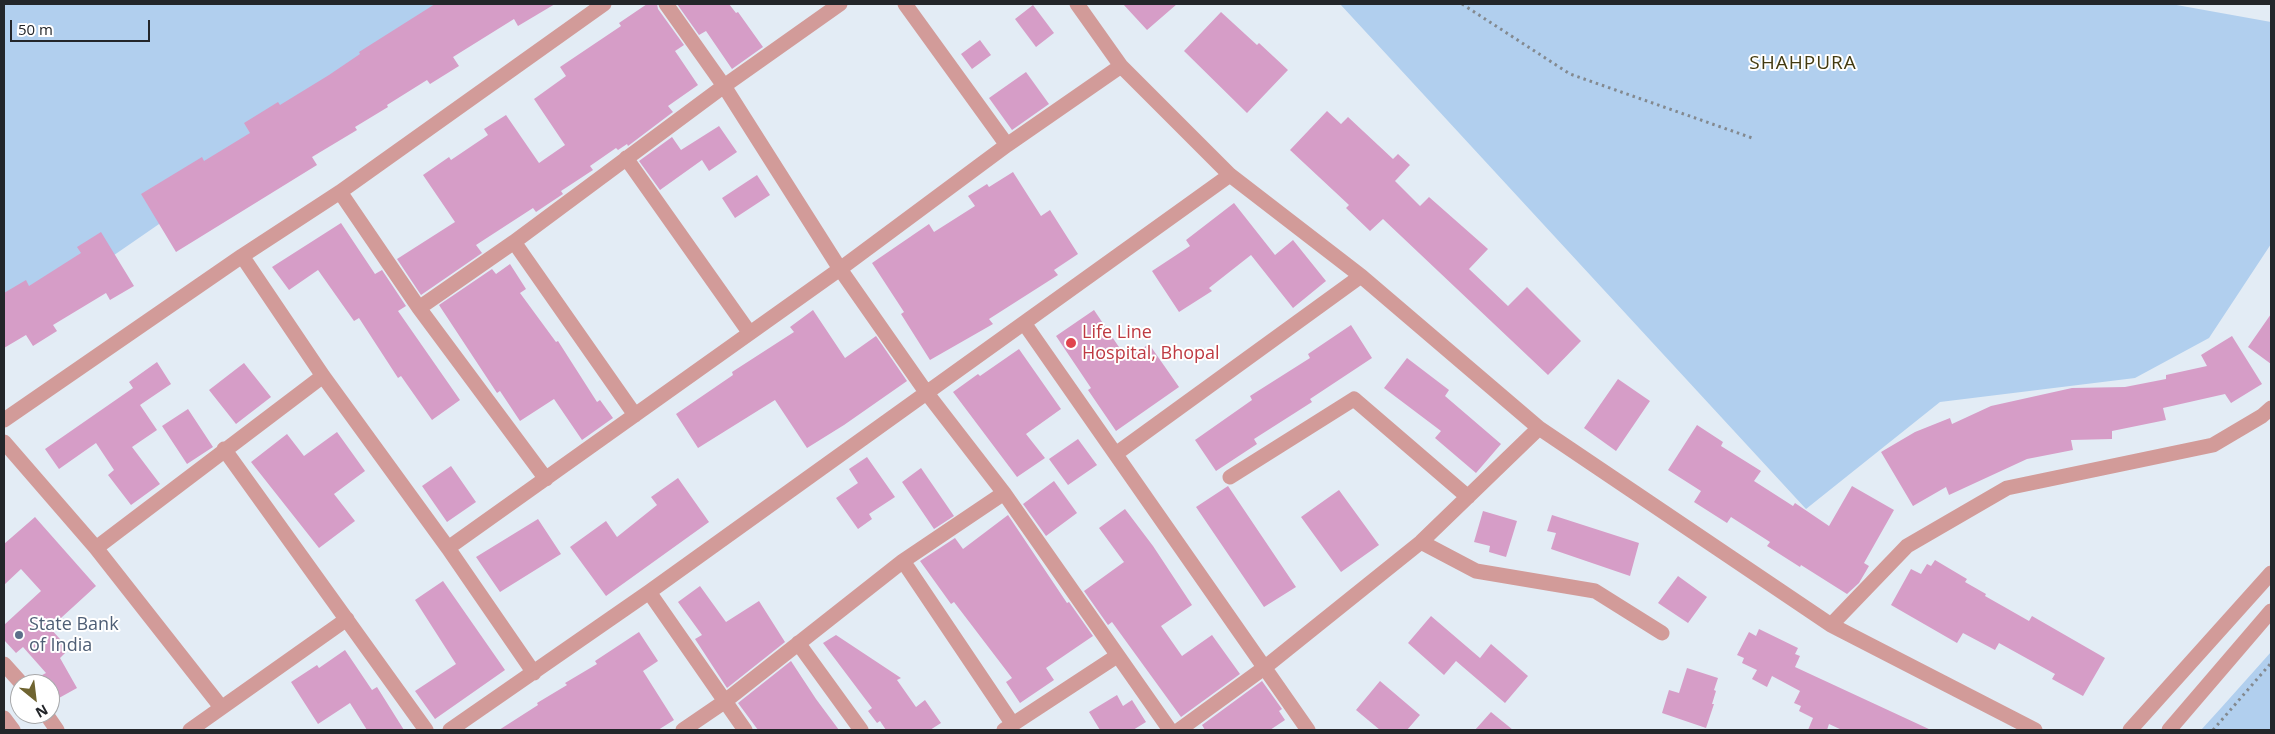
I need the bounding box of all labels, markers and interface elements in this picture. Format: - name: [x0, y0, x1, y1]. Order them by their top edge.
- scale bar: [12, 10, 152, 42]
- text: 50 m: [18, 19, 53, 39]
- district label: SHAHPURA: [1748, 53, 1858, 75]
- place label: Life Line Hospital, Bhopal: [1082, 322, 1220, 364]
- marker: Life Line Hospital, Bhopal: [1064, 336, 1078, 350]
- place label: State Bank of India: [29, 614, 119, 656]
- marker: State Bank of India: [13, 629, 25, 641]
- north arrow: [10, 674, 60, 724]
- text: N: [32, 701, 52, 723]

